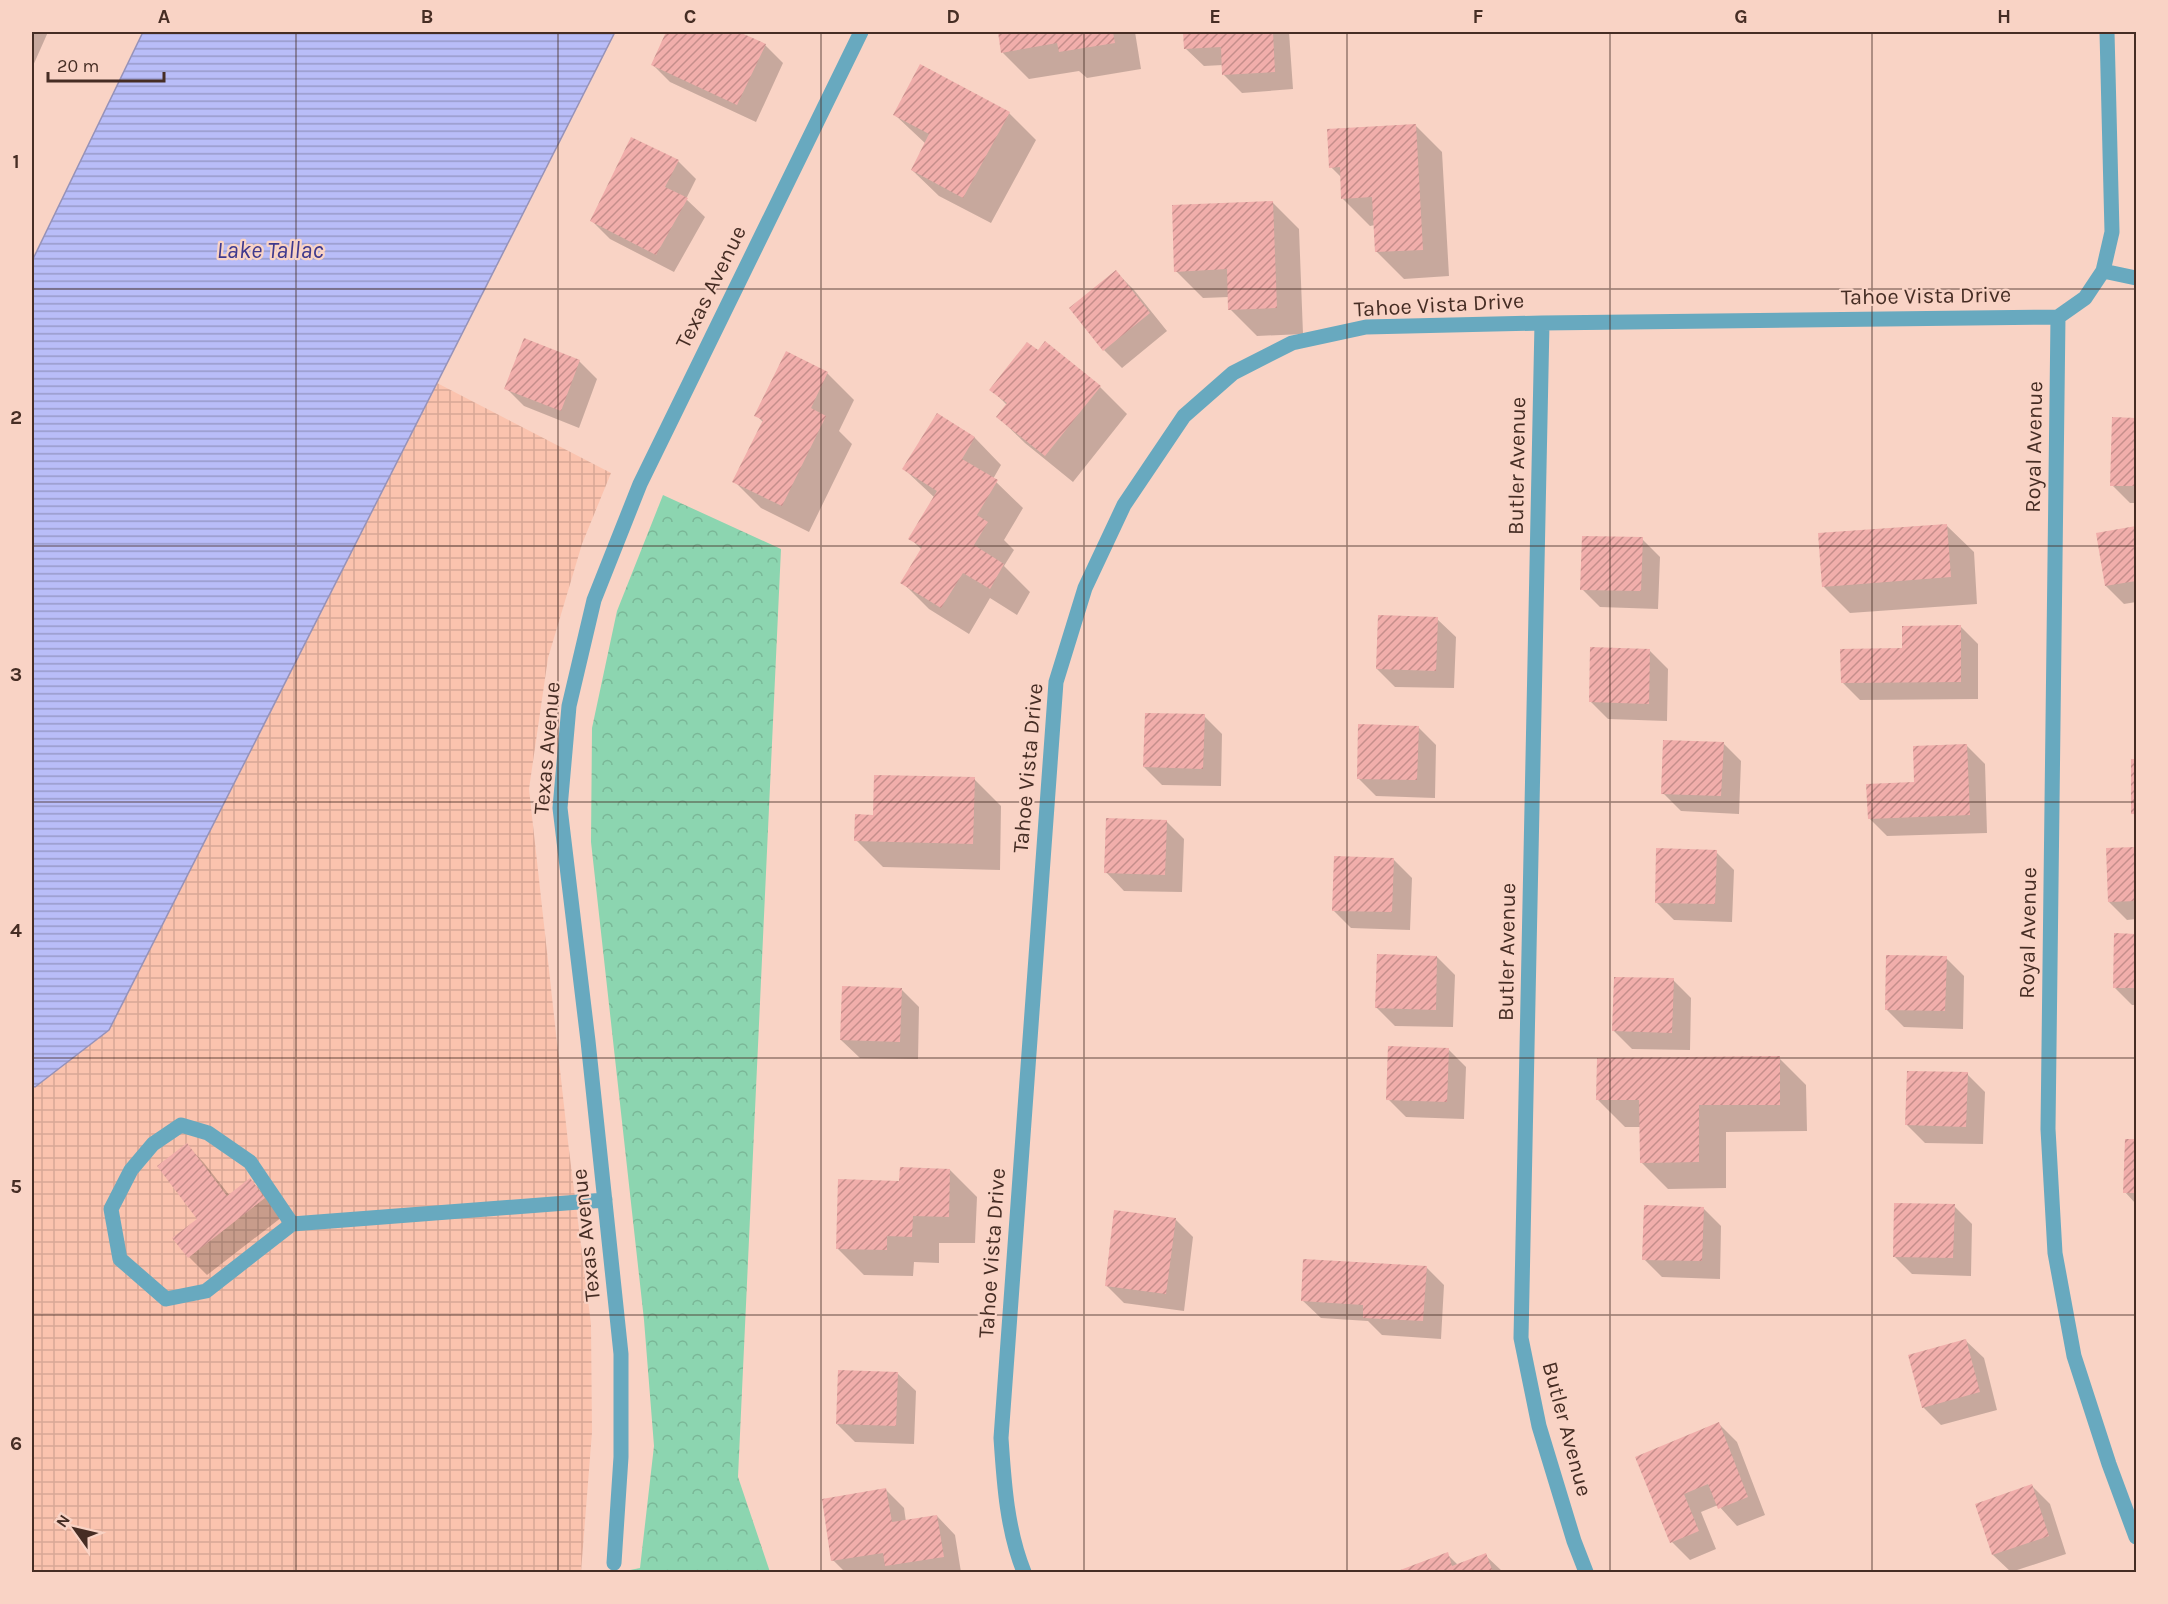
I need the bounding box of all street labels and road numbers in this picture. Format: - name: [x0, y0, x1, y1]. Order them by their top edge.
- street label: Texas Avenue: [670, 221, 752, 353]
- street label: Tahoe Vista Drive: [1841, 282, 2011, 310]
- street label: Tahoe Vista Drive: [1353, 288, 1525, 322]
- street label: Royal Avenue: [2020, 381, 2048, 513]
- street label: Butler Avenue: [1503, 397, 1531, 535]
- street label: Texas Avenue: [528, 681, 566, 815]
- street label: Tahoe Vista Drive: [1008, 682, 1048, 854]
- street label: Royal Avenue: [2014, 867, 2042, 999]
- street label: Butler Avenue: [1493, 883, 1521, 1021]
- street label: Texas Avenue: [566, 1167, 606, 1303]
- street label: Tahoe Vista Drive: [973, 1167, 1011, 1339]
- street label: Butler Avenue: [1537, 1359, 1597, 1499]

